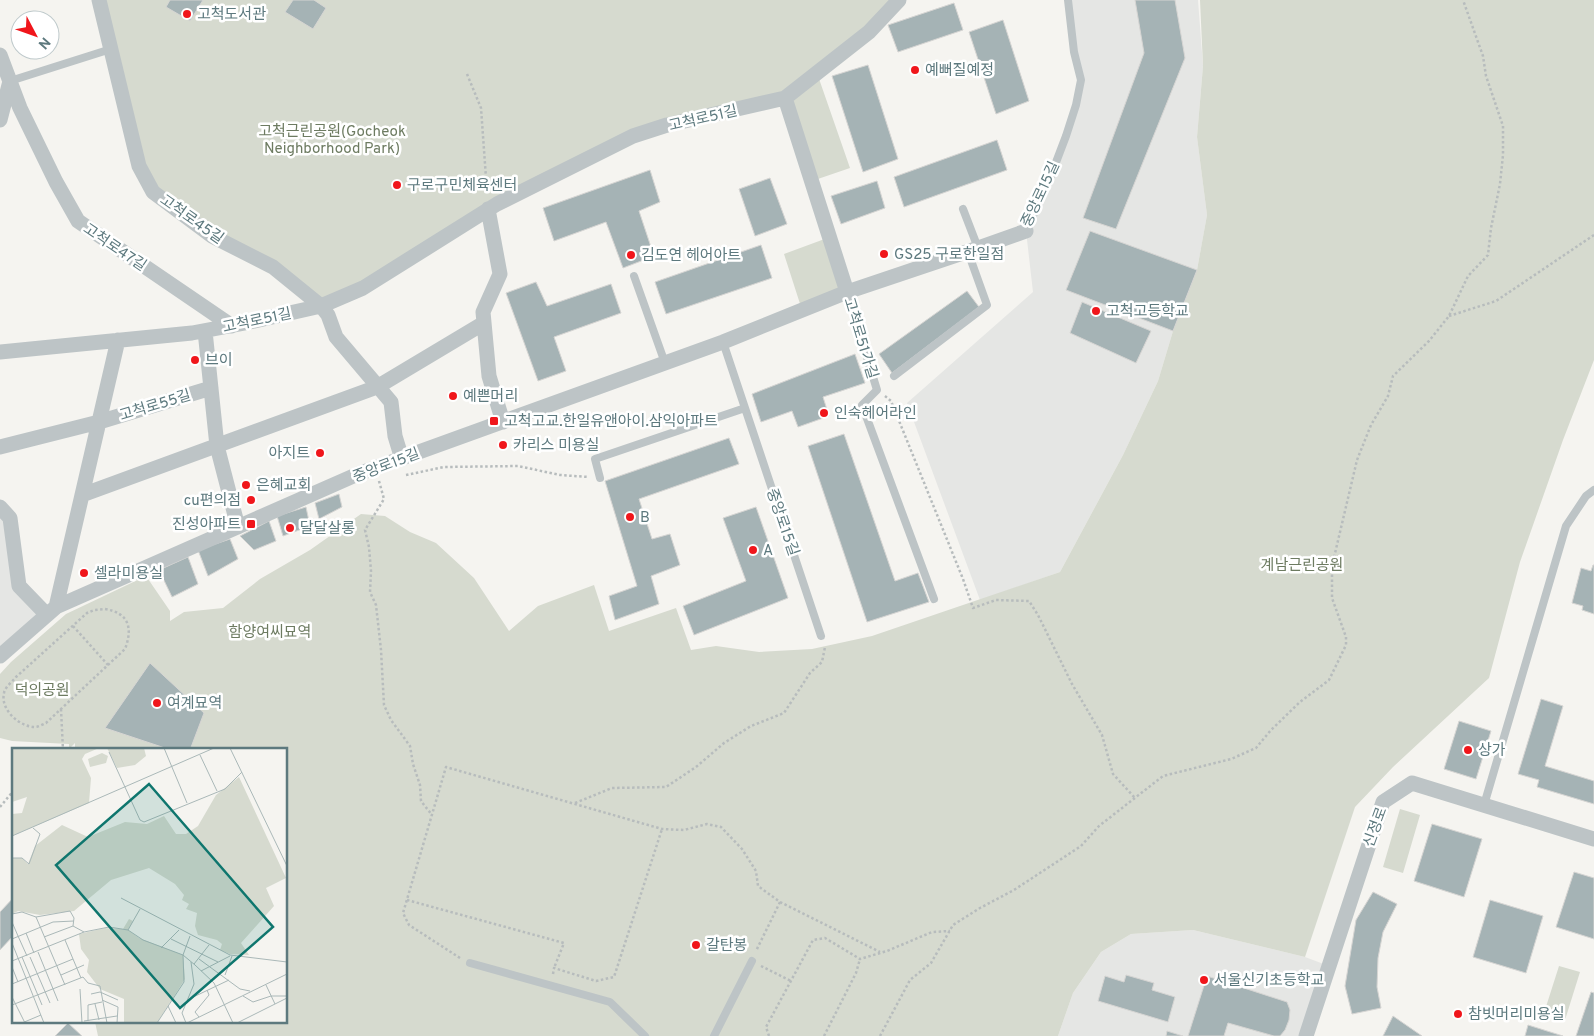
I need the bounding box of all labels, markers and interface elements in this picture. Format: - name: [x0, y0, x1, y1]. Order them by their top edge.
- place label: 고척도서관: [197, 5, 266, 25]
- marker: 고척도서관: [181, 8, 193, 20]
- north arrow: [10, 10, 60, 60]
- text: N: [34, 33, 53, 52]
- place label: 예뻐질예정: [925, 62, 994, 81]
- marker: 예뻐질예정: [909, 64, 921, 76]
- street label: 고척로51길: [667, 101, 740, 137]
- park label: 고척근린공원(Gocheok Neighborhood Park): [258, 122, 406, 159]
- street label: 중앙로15길: [1018, 159, 1065, 230]
- place label: 구로구민체육센터: [407, 177, 517, 196]
- marker: 구로구민체육센터: [391, 179, 403, 191]
- street label: 고척로45길: [155, 190, 227, 249]
- street label: 고척로47길: [79, 219, 150, 276]
- place label: GS25 구로한일점: [894, 246, 1004, 265]
- place label: 김도연 헤어아트: [641, 247, 741, 266]
- marker: GS25 구로한일점: [878, 248, 890, 260]
- marker: 김도연 헤어아트: [625, 249, 637, 261]
- street label: 고척로51가길: [838, 295, 882, 381]
- place label: 고척고등학교: [1106, 302, 1189, 322]
- street label: 고척로51길: [221, 304, 294, 338]
- marker: 고척고등학교: [1090, 305, 1102, 317]
- place label: 브이: [205, 352, 233, 371]
- marker: 브이: [189, 354, 201, 366]
- street label: 고척로55길: [117, 386, 194, 426]
- place label: 예쁜머리: [463, 388, 518, 407]
- marker: 예쁜머리: [447, 390, 459, 402]
- place label: 인숙헤어라인: [834, 405, 917, 424]
- marker: 인숙헤어라인: [818, 407, 830, 419]
- place label: 고척고교.한일유앤아이.삼익아파트: [504, 412, 718, 432]
- marker: 고척고교.한일유앤아이.삼익아파트: [488, 415, 500, 427]
- place label: 카리스 미용실: [513, 437, 599, 456]
- marker: 카리스 미용실: [497, 439, 509, 451]
- place label: 아지트: [269, 445, 310, 464]
- street label: 중앙로15길: [350, 445, 423, 488]
- marker: 아지트: [314, 447, 326, 459]
- place label: 은혜교회: [256, 477, 311, 496]
- marker: 은혜교회: [240, 479, 252, 491]
- street label: 중앙로15길: [761, 486, 802, 559]
- place label: cu편의점: [184, 492, 241, 511]
- marker: cu편의점: [245, 494, 257, 506]
- place label: B: [640, 509, 650, 528]
- marker: B: [624, 511, 636, 523]
- place label: 진성아파트: [172, 516, 241, 535]
- marker: 진성아파트: [245, 518, 257, 530]
- place label: 달달살롱: [300, 520, 355, 539]
- marker: 달달살롱: [284, 522, 296, 534]
- place label: A: [763, 542, 773, 561]
- marker: A: [747, 544, 759, 556]
- park label: 계남근린공원: [1261, 557, 1343, 576]
- place label: 셀라미용실: [94, 565, 163, 584]
- marker: 셀라미용실: [78, 567, 90, 579]
- park label: 함양여씨묘역: [229, 624, 311, 643]
- park label: 덕의공원: [14, 682, 70, 701]
- place label: 여계묘역: [167, 695, 222, 714]
- marker: 여계묘역: [151, 697, 163, 709]
- place label: 상가: [1478, 742, 1506, 761]
- marker: 상가: [1462, 744, 1474, 756]
- inset map: [12, 748, 288, 1024]
- street label: 신정로: [1360, 805, 1392, 850]
- place label: 갈탄봉: [706, 937, 747, 956]
- marker: 갈탄봉: [690, 939, 702, 951]
- place label: 서울신기초등학교: [1214, 971, 1324, 991]
- marker: 서울신기초등학교: [1198, 974, 1210, 986]
- place label: 참빗머리미용실: [1468, 1006, 1565, 1025]
- marker: 참빗머리미용실: [1452, 1008, 1464, 1020]

